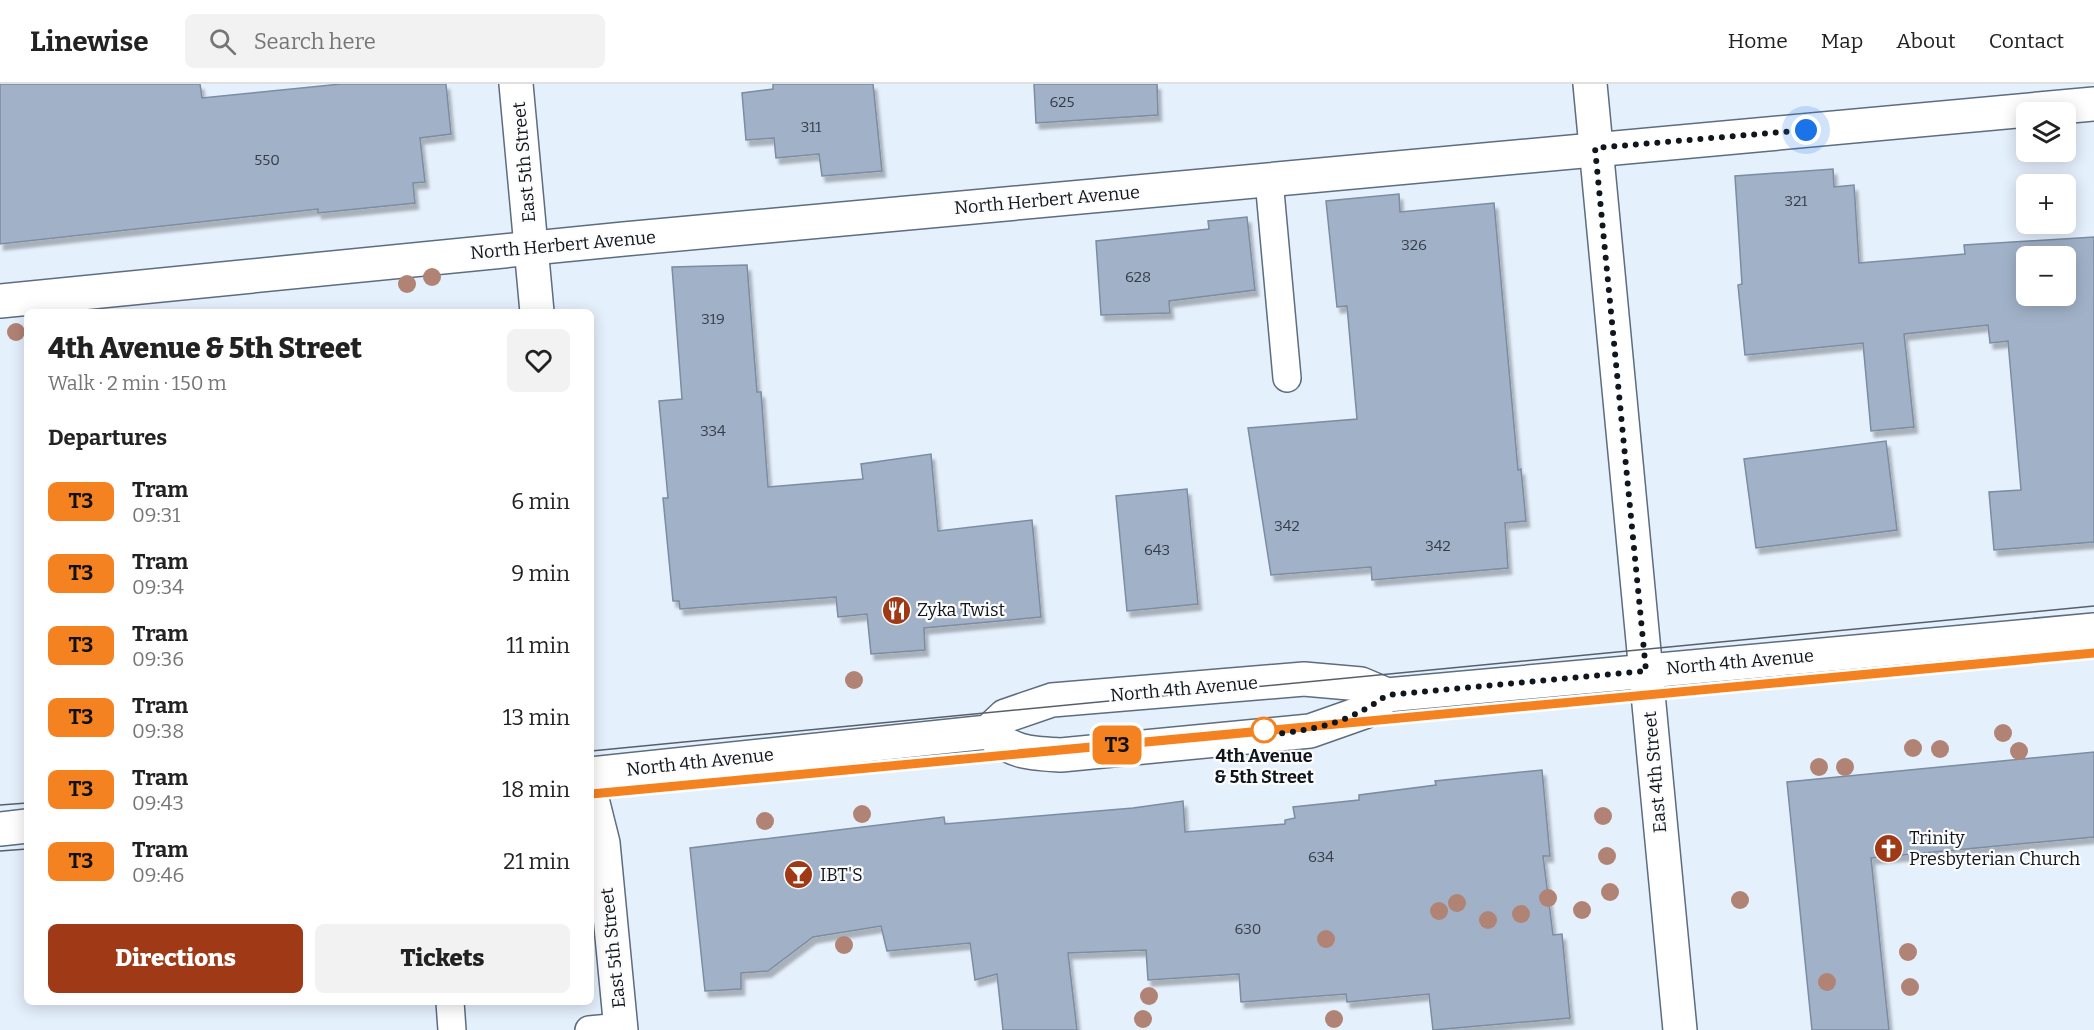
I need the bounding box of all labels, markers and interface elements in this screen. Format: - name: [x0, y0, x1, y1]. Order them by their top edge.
- search box: [185, 14, 605, 68]
- text: Linewise: [30, 25, 149, 58]
- icon: search: [206, 25, 239, 58]
- text: Search here: [254, 28, 376, 55]
- text: Home: [1728, 28, 1788, 54]
- text: Map: [1821, 28, 1863, 54]
- text: About: [1896, 28, 1956, 54]
- text: Contact: [1989, 28, 2064, 54]
- house number: 625: [1050, 93, 1074, 111]
- street label: East 5th Street: [508, 100, 540, 223]
- map controls: [2016, 102, 2076, 306]
- button: layers: [2016, 102, 2076, 162]
- your location: [1791, 115, 1821, 145]
- house number: 311: [801, 118, 821, 136]
- house number: 550: [254, 151, 280, 169]
- button: +: [2016, 174, 2076, 234]
- street label: North Herbert Avenue: [953, 181, 1141, 219]
- house number: 321: [1785, 192, 1807, 210]
- street label: North Herbert Avenue: [469, 226, 657, 264]
- house number: 326: [1401, 236, 1427, 254]
- button: −: [2016, 246, 2076, 306]
- house number: 628: [1125, 268, 1151, 286]
- house number: 319: [701, 310, 725, 328]
- button: heart: [507, 329, 570, 392]
- text: 4th Avenue & 5th Street: [48, 332, 362, 365]
- text: Walk · 2 min · 150 m: [48, 371, 227, 395]
- house number: 334: [700, 422, 726, 440]
- text: Departures: [48, 424, 167, 451]
- text: Tram: [132, 476, 188, 503]
- text: T3: [69, 488, 93, 514]
- text: 6 min: [511, 488, 570, 515]
- text: 09:31: [132, 503, 180, 527]
- house number: 342: [1274, 517, 1300, 535]
- house number: 342: [1425, 537, 1451, 555]
- house number: 643: [1144, 541, 1170, 559]
- text: Tram: [132, 548, 188, 575]
- text: T3: [69, 560, 93, 586]
- text: 9 min: [511, 560, 570, 587]
- text: 09:34: [132, 575, 184, 599]
- restaurant icon: Zyka Twist: [880, 594, 912, 626]
- place label: Zyka Twist: [917, 599, 1005, 621]
- text: Tram: [132, 620, 188, 647]
- text: T3: [69, 632, 93, 658]
- text: 11 min: [506, 632, 570, 659]
- street label: North 4th Avenue: [1665, 645, 1815, 679]
- text: 09:36: [132, 647, 184, 671]
- street label: North 4th Avenue: [1109, 672, 1259, 706]
- text: Tram: [132, 692, 188, 719]
- text: T3: [69, 704, 93, 730]
- text: 13 min: [503, 704, 570, 731]
- street label: East 4th Street: [1639, 710, 1671, 834]
- marker: 4th Avenue & 5th Street: [1251, 717, 1277, 743]
- text: 09:38: [132, 719, 184, 743]
- line badge: T3: [1090, 726, 1144, 764]
- text: T3: [1105, 732, 1129, 758]
- street label: North 4th Avenue: [625, 743, 775, 781]
- place label: 4th Avenue & 5th Street: [1214, 745, 1314, 788]
- text: Tram: [132, 764, 188, 791]
- text: T3: [69, 776, 93, 802]
- text: 18 min: [502, 776, 570, 803]
- text: 09:43: [132, 791, 184, 815]
- place label: Trinity Presbyterian Church: [1909, 827, 2080, 870]
- church icon: Trinity Presbyterian Church: [1872, 832, 1904, 864]
- text: Tram: [132, 836, 188, 863]
- text: T3: [69, 848, 93, 874]
- text: 21 min: [503, 848, 570, 875]
- house number: 634: [1308, 848, 1334, 866]
- bar icon: IBT'S: [783, 859, 815, 891]
- text: 09:46: [132, 863, 184, 887]
- place label: IBT'S: [820, 864, 863, 886]
- street label: East 5th Street: [596, 886, 630, 1009]
- house number: 630: [1235, 920, 1261, 938]
- button: Directions: [48, 924, 303, 993]
- button: Tickets: [315, 924, 570, 993]

